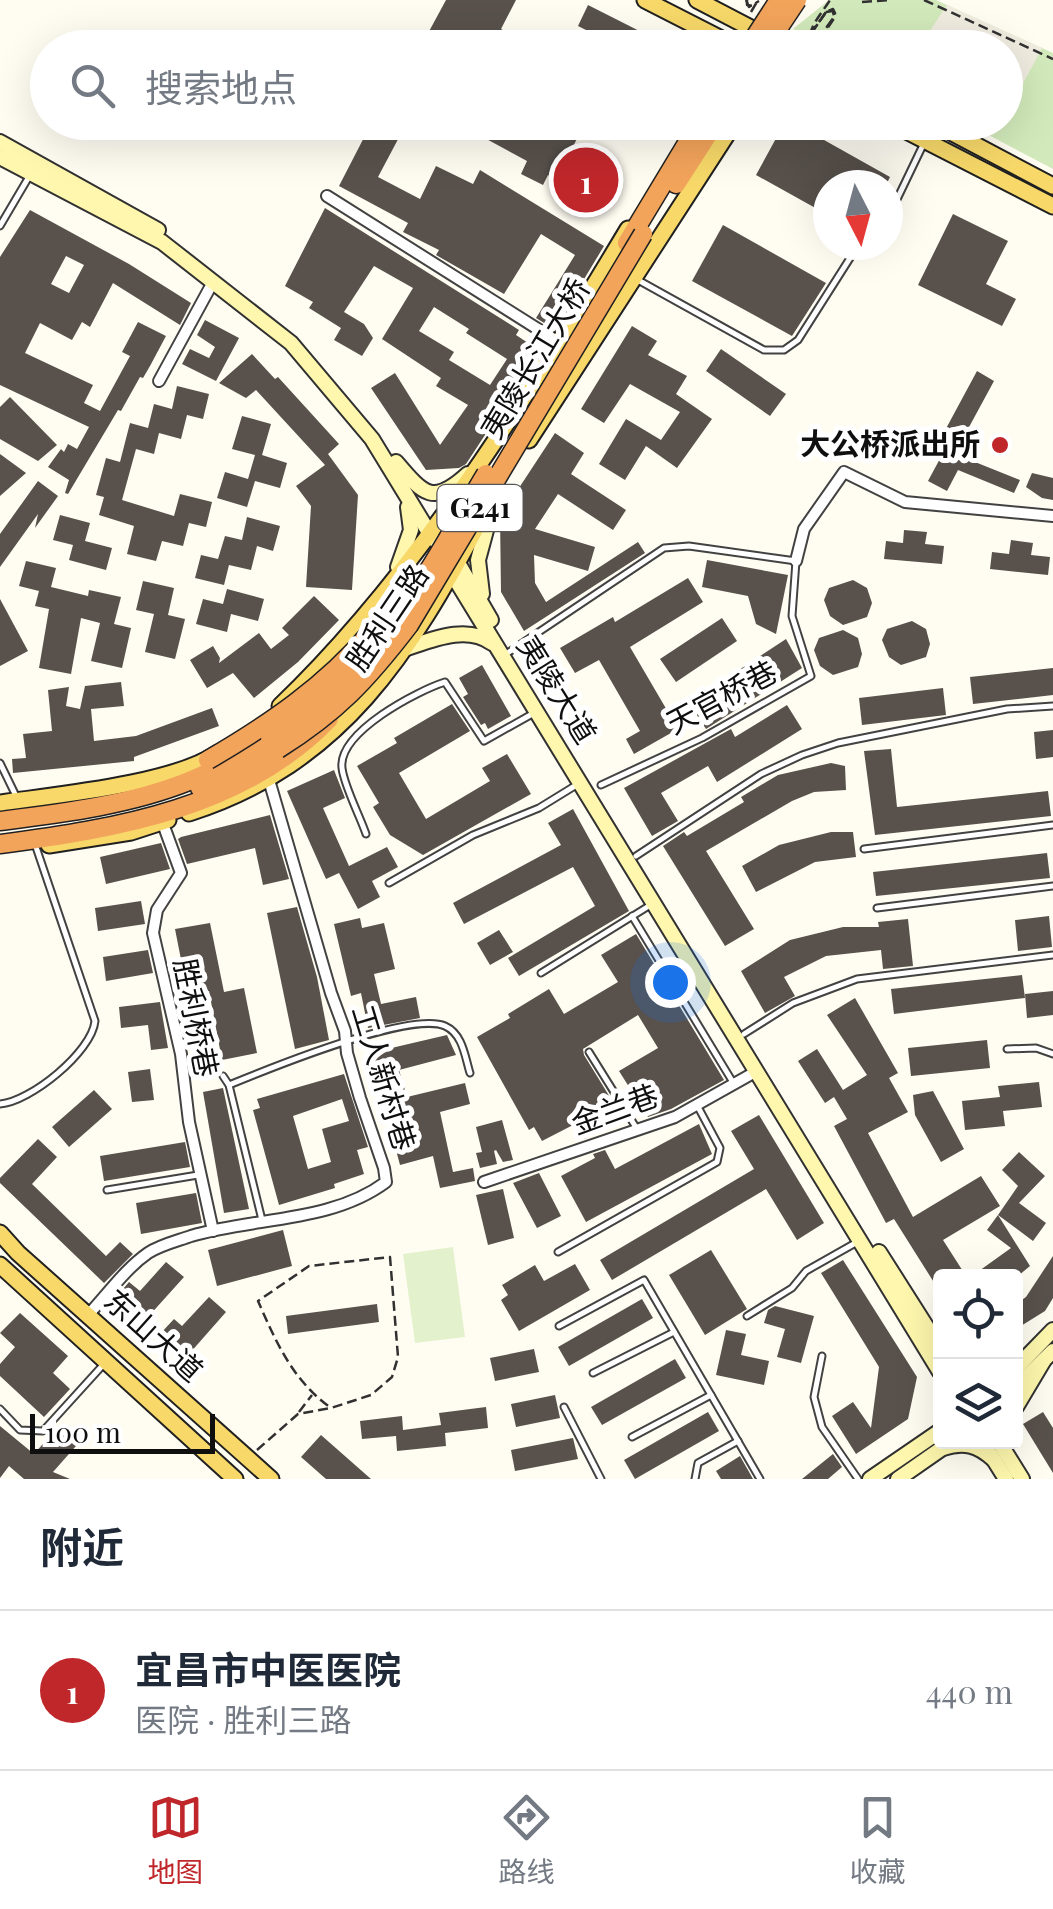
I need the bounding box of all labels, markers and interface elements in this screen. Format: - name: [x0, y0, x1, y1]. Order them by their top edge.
- search box: [30, 30, 1023, 140]
- icon: search: [65, 58, 120, 113]
- text: 搜索地点: [145, 61, 297, 112]
- pin: 1: [554, 142, 618, 218]
- north arrow: [813, 170, 903, 260]
- street label: 夷陵长江大桥: [471, 271, 598, 445]
- place label: 大公桥派出所: [800, 423, 980, 463]
- marker: 大公桥派出所: [989, 434, 1011, 456]
- road number: G241: [438, 485, 522, 531]
- street label: 胜利三路: [336, 556, 436, 678]
- street label: 夷陵大道: [509, 627, 606, 750]
- street label: 天官桥巷: [659, 650, 783, 742]
- street label: 胜利桥巷: [166, 955, 228, 1080]
- your location: [645, 957, 696, 1008]
- street label: 工人新村巷: [344, 1000, 426, 1155]
- street label: 金兰巷: [565, 1074, 663, 1142]
- map controls: [933, 1269, 1023, 1449]
- button: locate: [933, 1269, 1023, 1359]
- street label: 东山大道: [96, 1280, 212, 1390]
- button: layers: [933, 1359, 1023, 1449]
- scale bar: [30, 1409, 215, 1454]
- text: 100 m: [45, 1413, 121, 1450]
- text: 附近: [40, 1518, 124, 1574]
- text: 宜昌市中医医院: [135, 1643, 401, 1694]
- text: 1: [66, 1669, 79, 1712]
- text: 440 m: [926, 1669, 1013, 1712]
- text: 医院 · 胜利三路: [135, 1697, 351, 1740]
- tab: 地图: [147, 1790, 204, 1890]
- tab: 路线: [498, 1790, 555, 1890]
- tab: 收藏: [849, 1790, 906, 1890]

